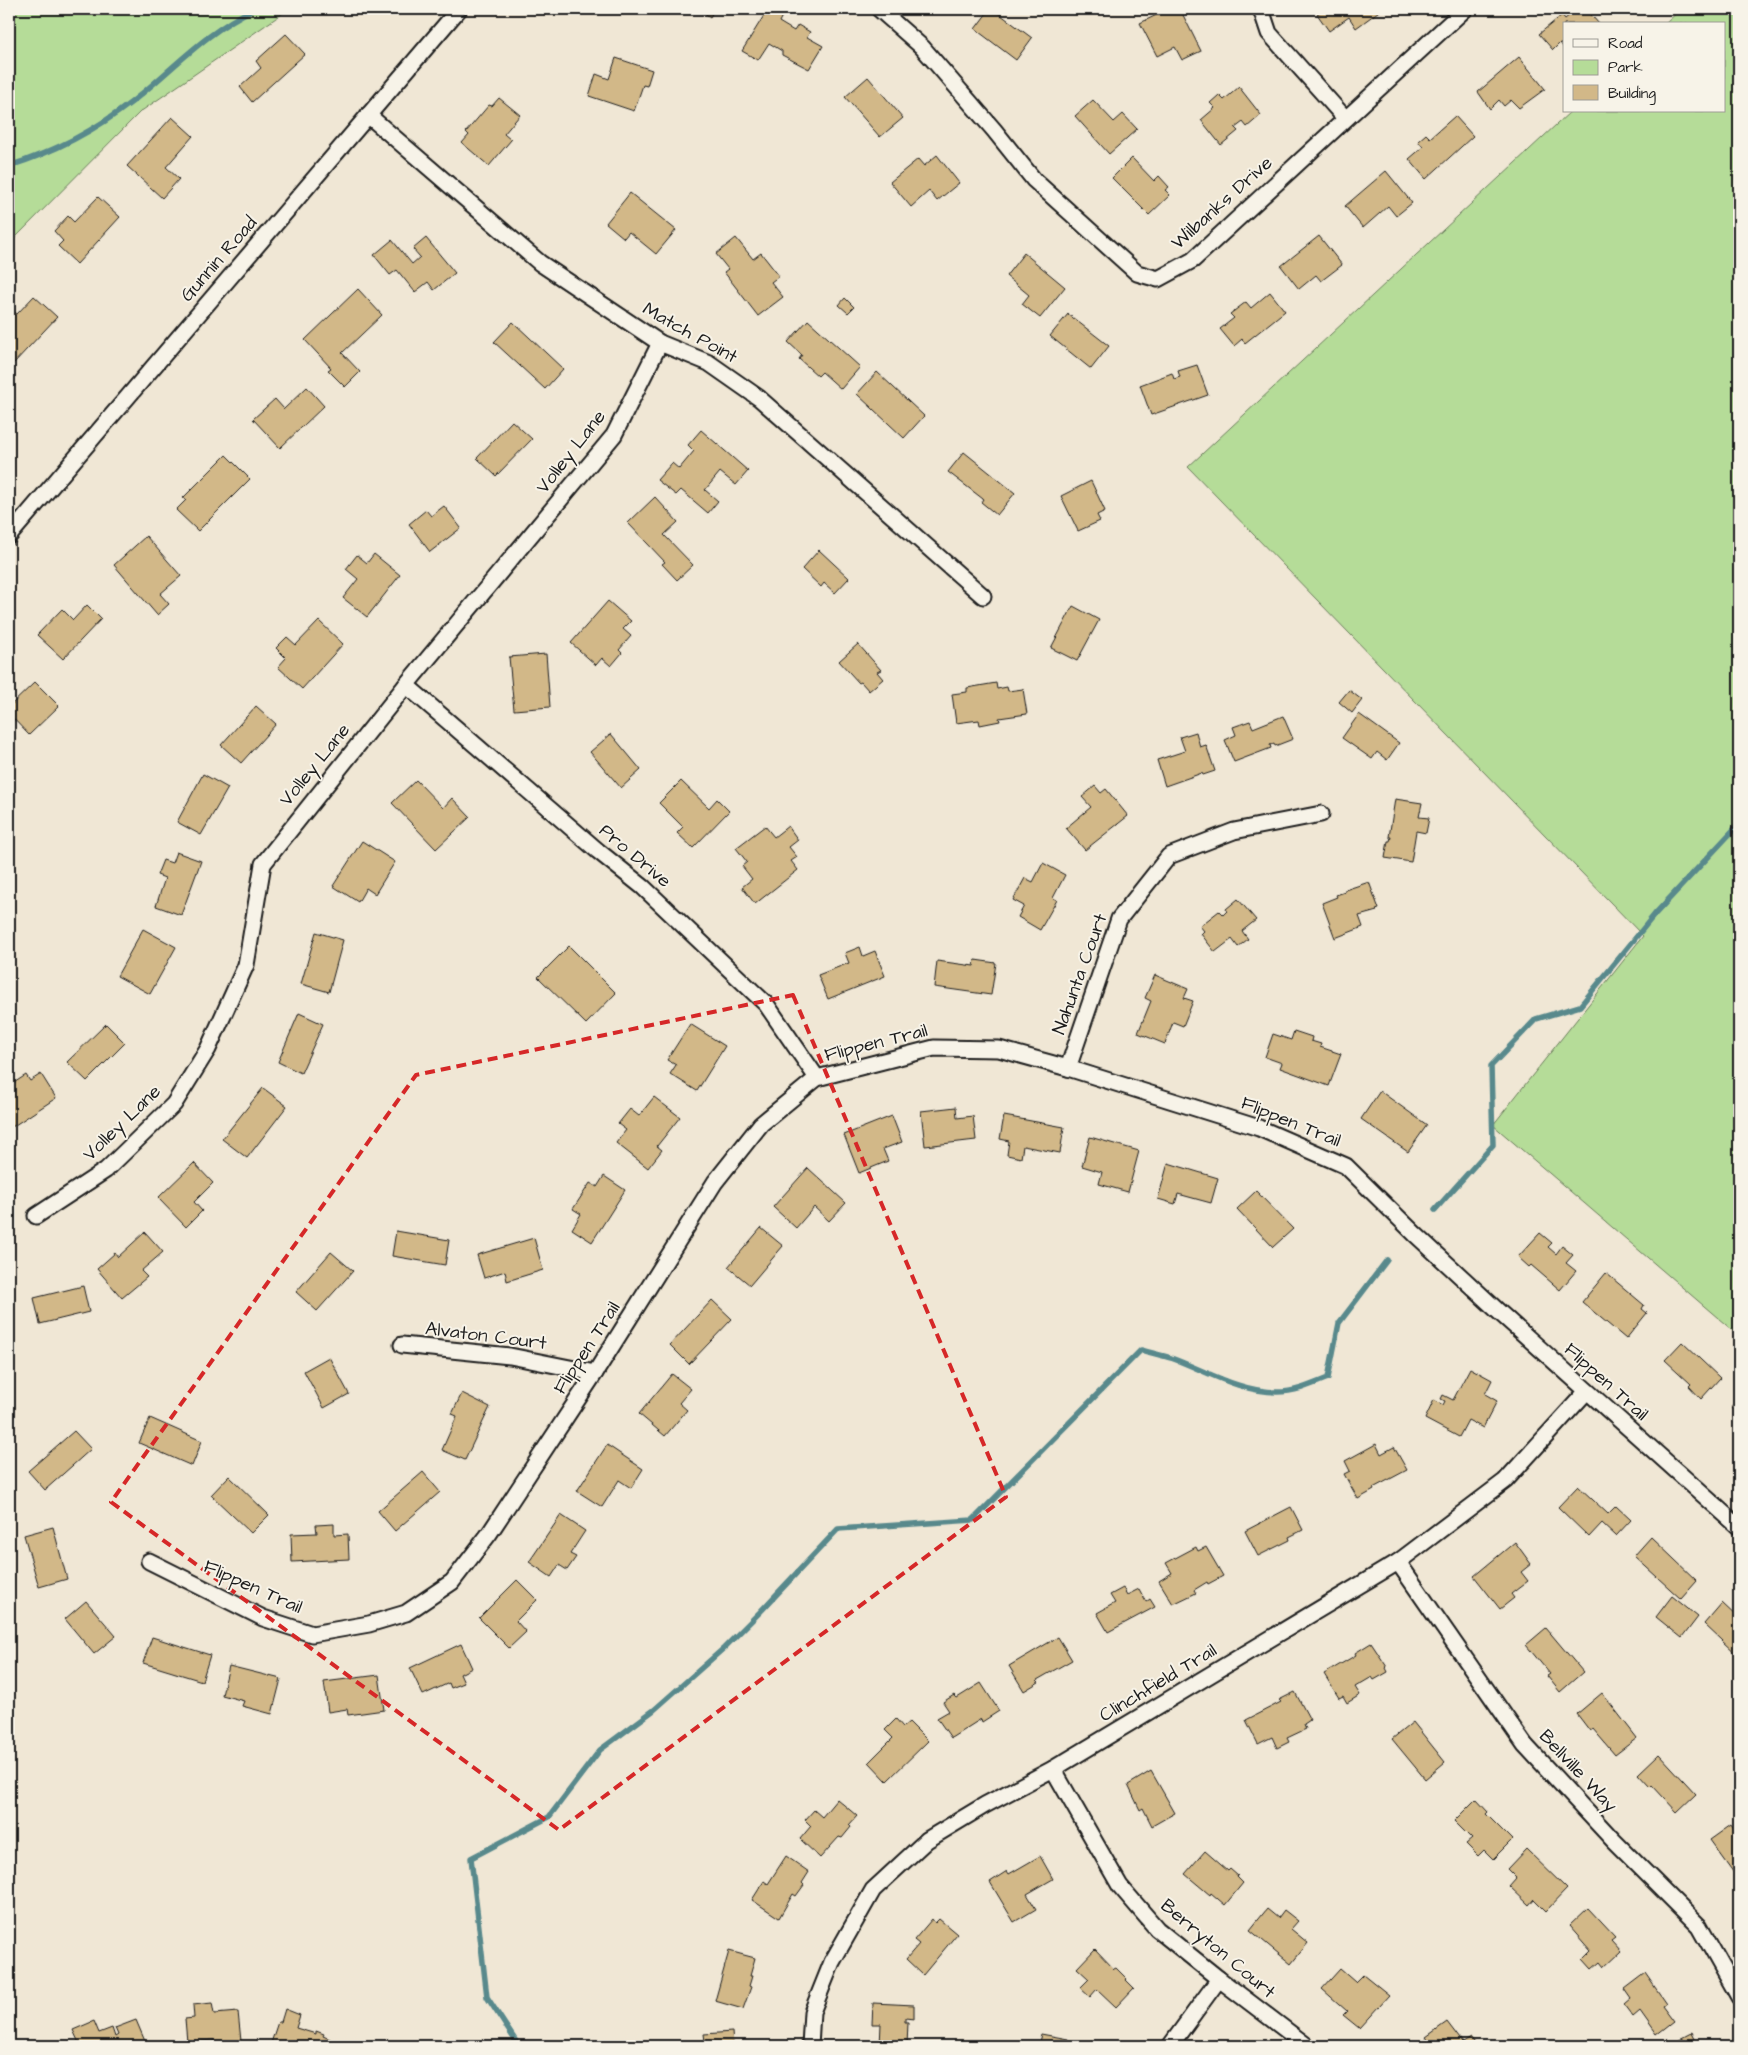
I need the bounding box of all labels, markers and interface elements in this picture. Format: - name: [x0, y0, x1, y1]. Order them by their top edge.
- legend: [1563, 22, 1726, 112]
- text: Road: [1608, 33, 1643, 54]
- text: Park: [1608, 57, 1643, 78]
- text: Building: [1608, 83, 1656, 105]
- street label: Wilbanks Drive: [1165, 150, 1279, 256]
- street label: Gunnin Road: [174, 210, 264, 308]
- street label: Match Point: [638, 296, 743, 370]
- street label: Volley Lane: [530, 404, 613, 500]
- street label: Volley Lane: [273, 718, 358, 813]
- street label: Pro Drive: [593, 818, 677, 894]
- street label: Nahunta Court: [1046, 909, 1115, 1038]
- street label: Flippen Trail: [822, 1017, 930, 1069]
- street label: Volley Lane: [77, 1079, 168, 1168]
- street label: Flippen Trail: [1237, 1090, 1345, 1154]
- street label: Flippen Trail: [547, 1296, 627, 1400]
- street label: Alvaton Court: [424, 1315, 549, 1357]
- street label: Flippen Trail: [1558, 1337, 1654, 1427]
- street label: Flippen Trail: [199, 1553, 307, 1621]
- street label: Clinchfield Trail: [1094, 1637, 1222, 1729]
- street label: Bellville Way: [1532, 1724, 1624, 1819]
- street label: Berryton Court: [1154, 1893, 1282, 2006]

